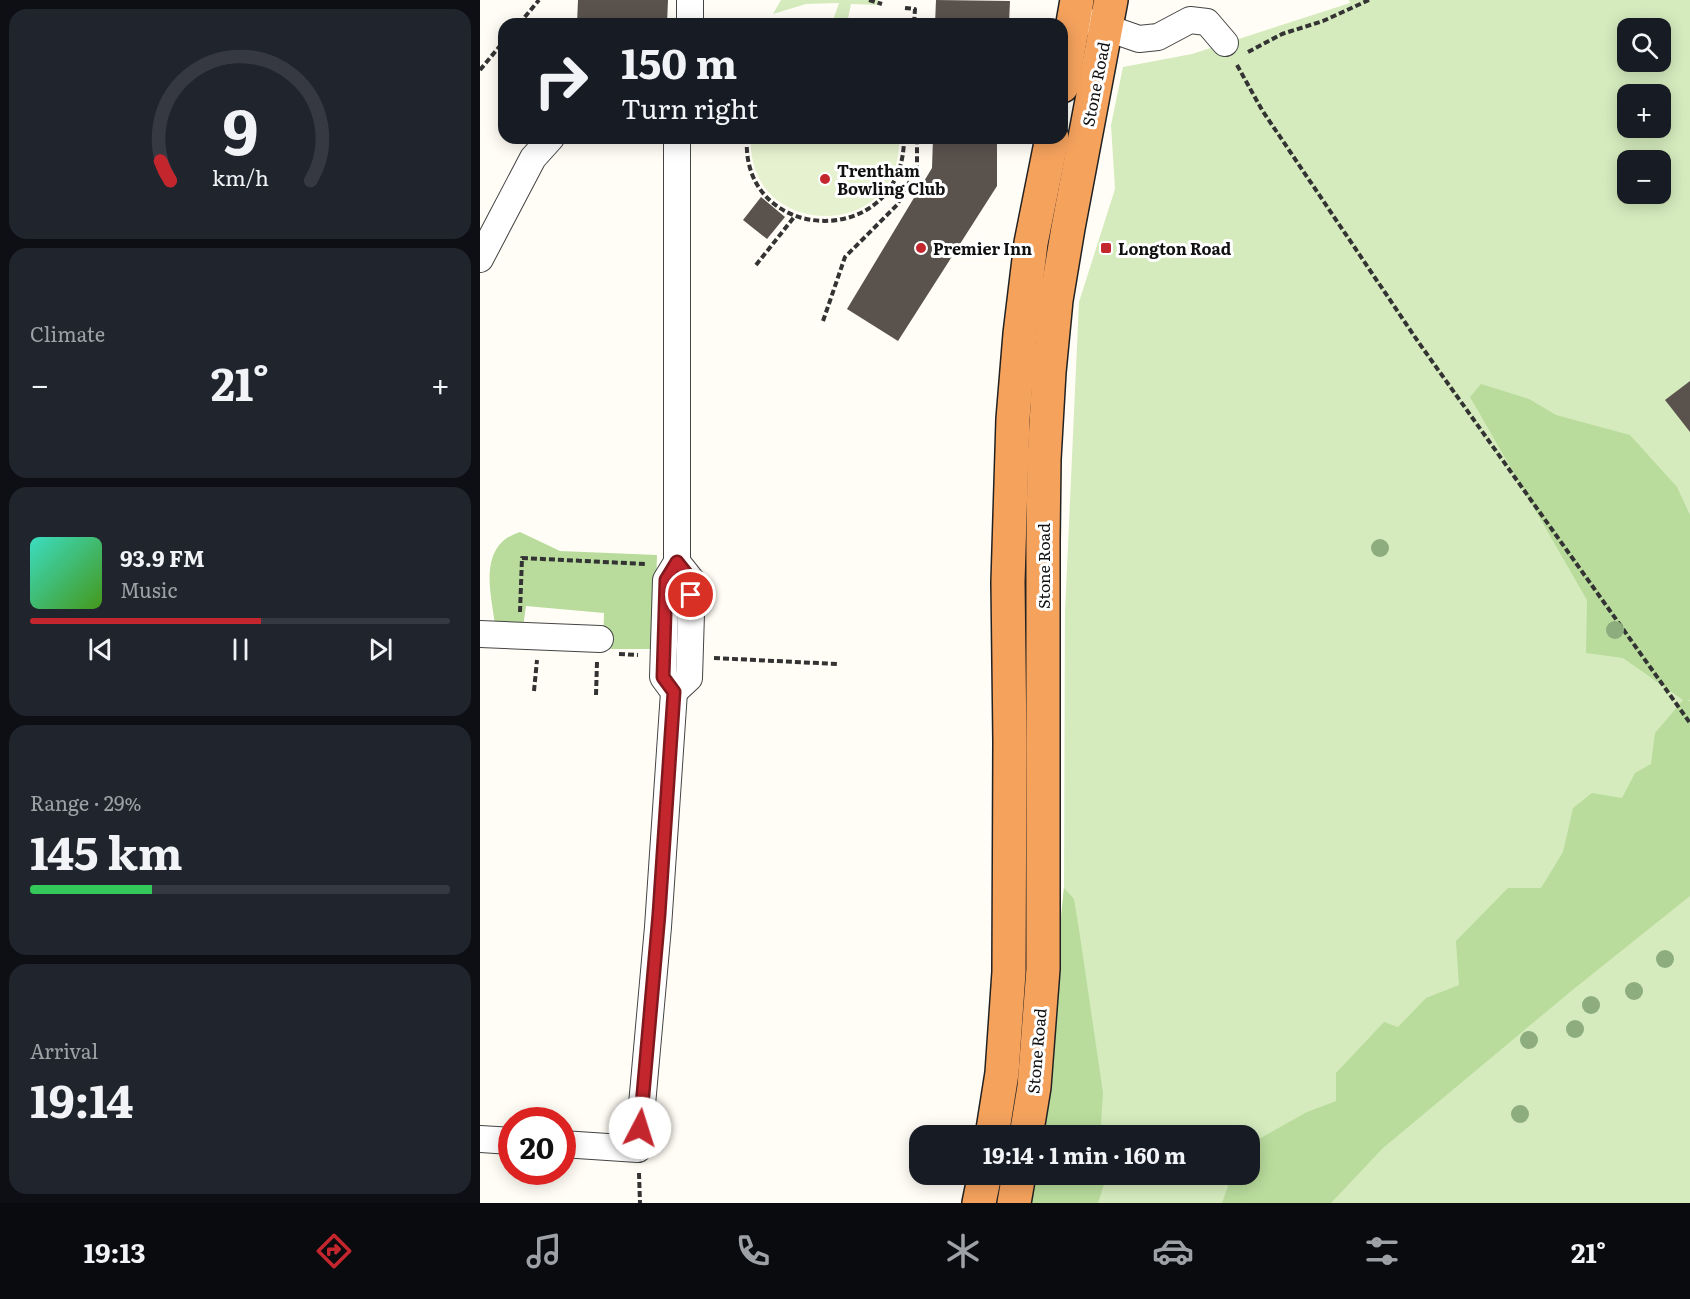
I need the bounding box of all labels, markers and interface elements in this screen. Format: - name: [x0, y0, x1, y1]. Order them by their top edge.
- map controls: [1617, 18, 1671, 204]
- button: search: [1617, 18, 1671, 72]
- text: 150 m: [621, 30, 737, 92]
- street label: Stone Road: [1075, 39, 1115, 128]
- icon: right: [522, 42, 600, 120]
- text: 9: [222, 82, 258, 174]
- button: +: [1617, 84, 1671, 138]
- text: Turn right: [621, 87, 758, 127]
- button: −: [1617, 150, 1671, 204]
- place label: Trentham Bowling Club: [837, 158, 945, 200]
- text: km/h: [211, 161, 269, 193]
- marker: Trentham Bowling Club: [818, 172, 832, 186]
- place label: Premier Inn: [933, 236, 1032, 260]
- place label: Longton Road: [1118, 236, 1232, 260]
- marker: Premier Inn: [914, 241, 928, 255]
- marker: Longton Road: [1099, 241, 1113, 255]
- text: Climate: [30, 318, 105, 348]
- text: 21°: [211, 348, 269, 415]
- text: −: [30, 358, 49, 407]
- text: +: [431, 358, 450, 407]
- street label: Stone Road: [1031, 523, 1055, 609]
- text: 93.9 FM: [120, 541, 205, 574]
- pin: [665, 569, 716, 620]
- text: Music: [120, 574, 177, 604]
- icon: arrive: [674, 578, 707, 611]
- icon: previous: [84, 633, 117, 666]
- icon: pause: [224, 633, 257, 666]
- icon: next: [364, 633, 397, 666]
- text: Range · 29%: [30, 787, 141, 817]
- text: 145 km: [30, 817, 183, 884]
- street label: Stone Road: [1020, 1007, 1052, 1095]
- text: Arrival: [30, 1035, 98, 1065]
- text: 19:14: [30, 1065, 133, 1132]
- position arrow: [608, 1096, 672, 1160]
- speed limit sign: 20: [498, 1107, 576, 1185]
- text: 19:14 · 1 min · 160 m: [983, 1138, 1186, 1171]
- icon: directions: [313, 1230, 355, 1272]
- icon: music: [523, 1230, 565, 1272]
- icon: phone: [732, 1230, 774, 1272]
- icon: climate: [942, 1230, 984, 1272]
- icon: car: [1152, 1230, 1194, 1272]
- icon: filters: [1361, 1230, 1403, 1272]
- text: 19:13: [84, 1231, 146, 1271]
- text: 21°: [1571, 1231, 1606, 1271]

